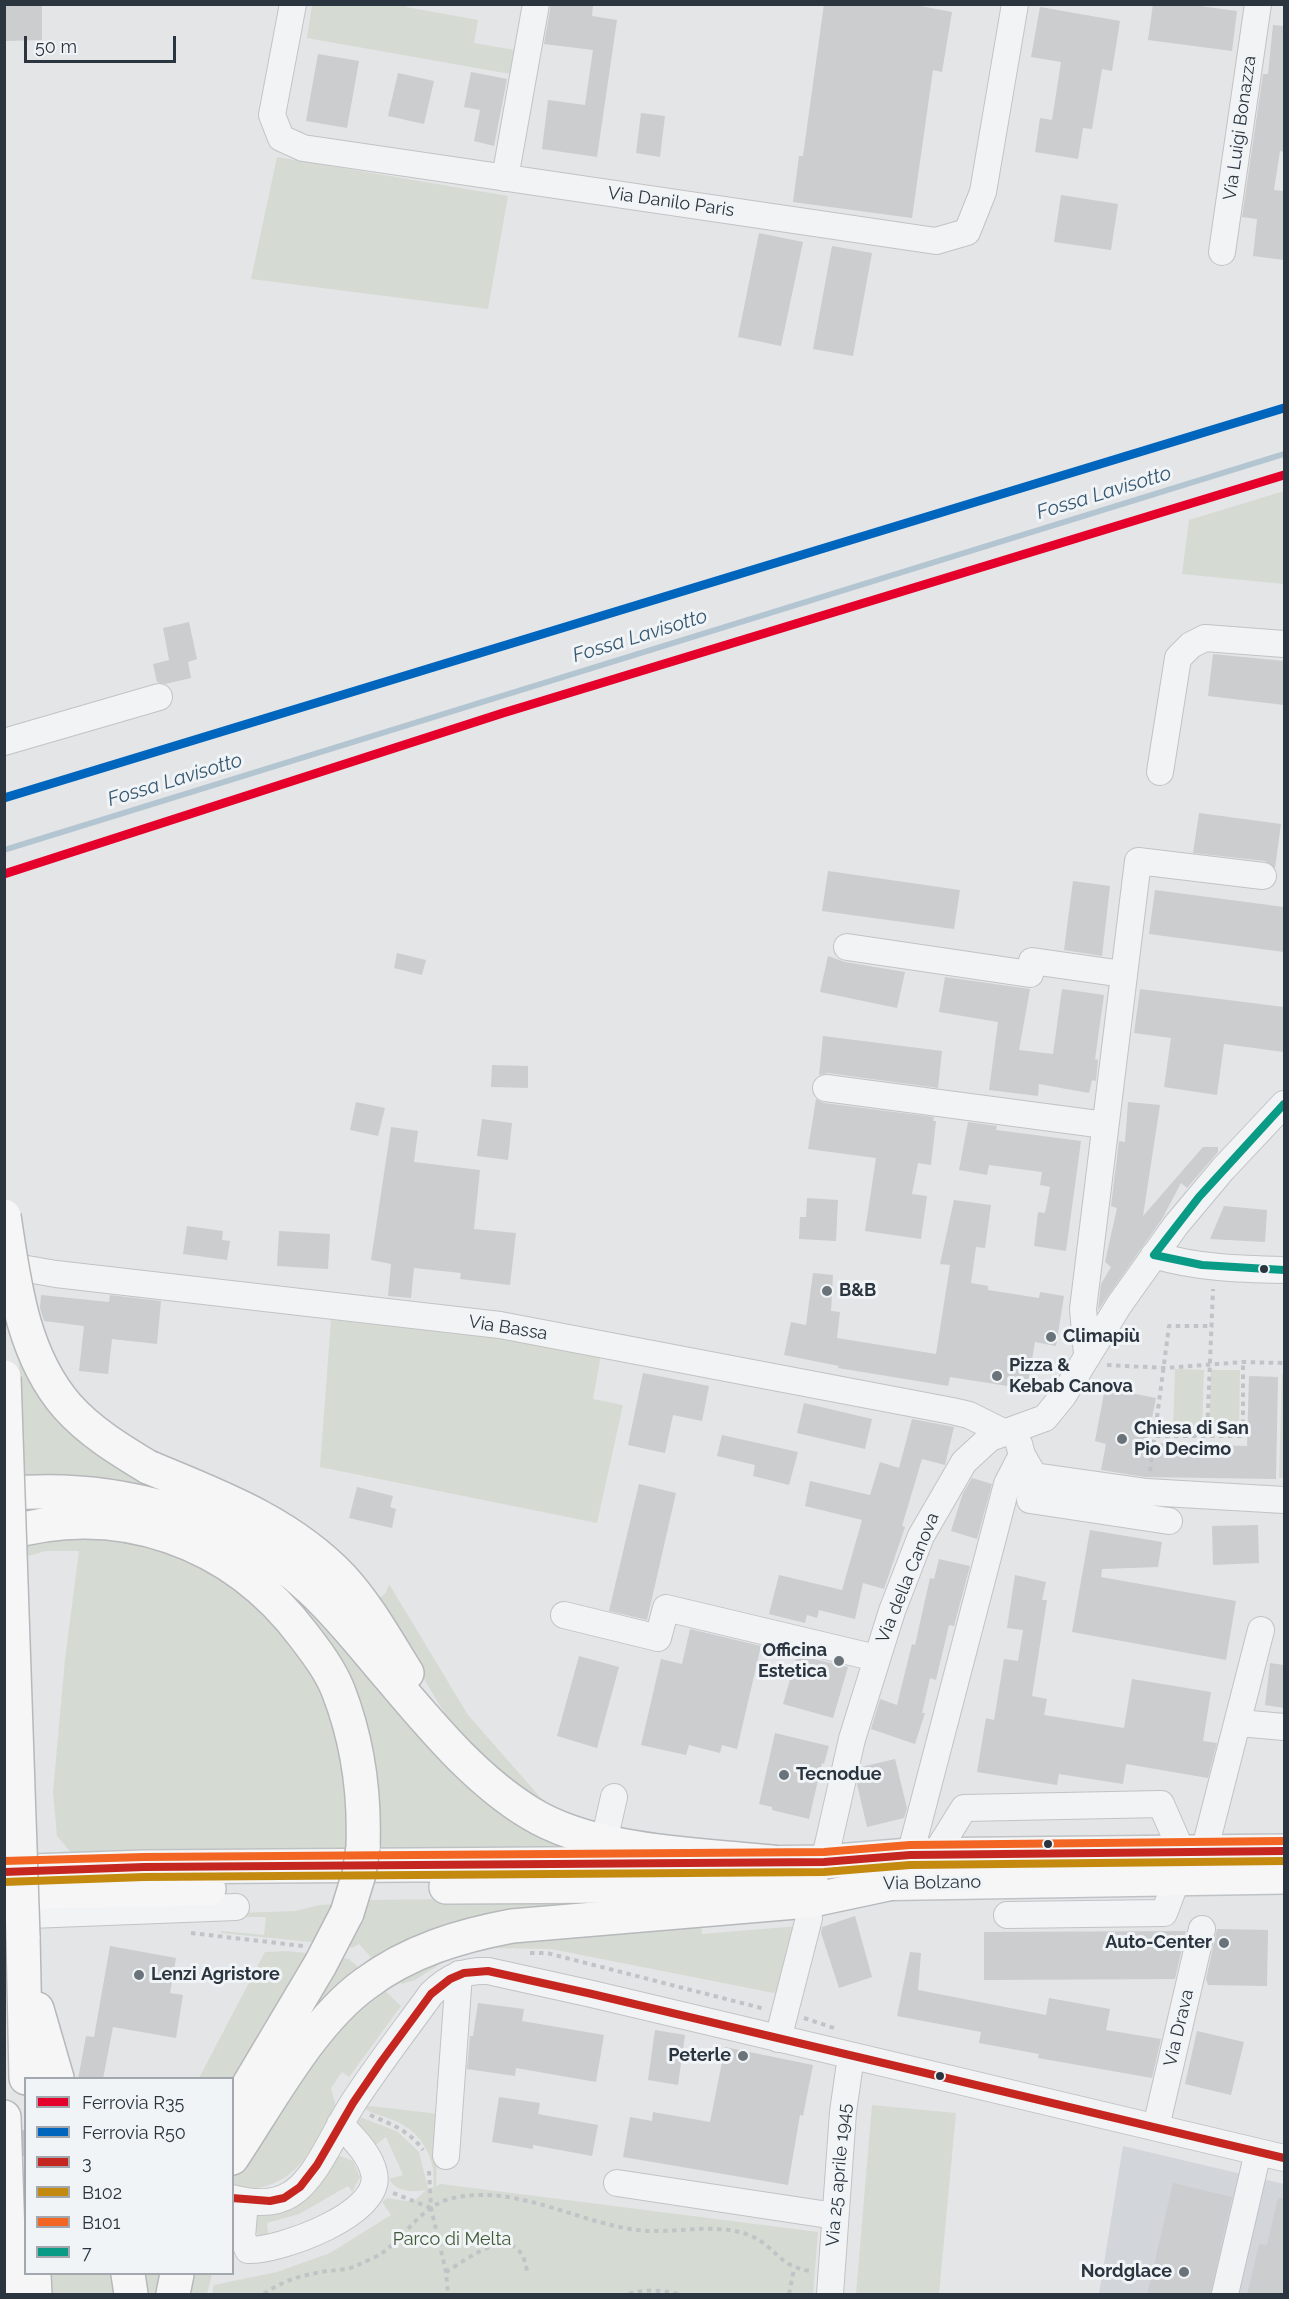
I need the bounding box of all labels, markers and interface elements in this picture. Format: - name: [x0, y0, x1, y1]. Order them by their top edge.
- scale bar: [27, 24, 178, 62]
- text: 50 m: [35, 36, 77, 57]
- street label: Via Luigi Bonazza: [1219, 54, 1261, 202]
- street label: Via Danilo Paris: [606, 182, 736, 222]
- water label: Fossa Lavisotto: [1034, 461, 1174, 525]
- water label: Fossa Lavisotto: [570, 604, 710, 668]
- water label: Fossa Lavisotto: [105, 748, 245, 812]
- unlabelled marker: [1258, 1263, 1270, 1275]
- place label: B&B: [839, 1280, 876, 1302]
- marker: B&B: [820, 1284, 834, 1298]
- street label: Via Bassa: [467, 1311, 549, 1345]
- place label: Climapiù: [1063, 1326, 1140, 1348]
- marker: Climapiù: [1044, 1330, 1058, 1344]
- place label: Pizza & Kebab Canova: [1009, 1355, 1133, 1398]
- marker: Pizza & Kebab Canova: [990, 1369, 1004, 1383]
- place label: Chiesa di San Pio Decimo: [1134, 1418, 1249, 1460]
- marker: Chiesa di San Pio Decimo: [1115, 1432, 1129, 1446]
- street label: Via della Canova: [872, 1510, 944, 1646]
- place label: Officina Estetica: [758, 1640, 827, 1682]
- marker: Officina Estetica: [832, 1654, 846, 1668]
- place label: Tecnodue: [796, 1764, 882, 1786]
- marker: Tecnodue: [777, 1768, 791, 1782]
- unlabelled marker: [1042, 1838, 1054, 1850]
- street label: Via Bolzano: [883, 1871, 981, 1895]
- place label: Auto-Center: [1105, 1932, 1212, 1954]
- marker: Auto-Center: [1217, 1936, 1231, 1950]
- place label: Lenzi Agristore: [151, 1964, 280, 1986]
- marker: Lenzi Agristore: [132, 1968, 146, 1982]
- street label: Via Drava: [1160, 1987, 1198, 2069]
- place label: Peterle: [668, 2045, 731, 2067]
- marker: Peterle: [736, 2049, 750, 2063]
- unlabelled marker: [934, 2070, 946, 2082]
- legend: [24, 2077, 234, 2275]
- text: Ferrovia R35: [82, 2092, 184, 2113]
- street label: Via 25 aprile 1945: [822, 2103, 856, 2247]
- text: Ferrovia R50: [82, 2122, 186, 2143]
- text: 3: [82, 2152, 92, 2173]
- text: B102: [82, 2182, 122, 2203]
- text: B101: [82, 2212, 120, 2233]
- park label: Parco di Melta: [393, 2229, 511, 2251]
- text: 7: [82, 2242, 92, 2263]
- place label: Nordglace: [1081, 2261, 1172, 2283]
- marker: Nordglace: [1177, 2265, 1191, 2279]

